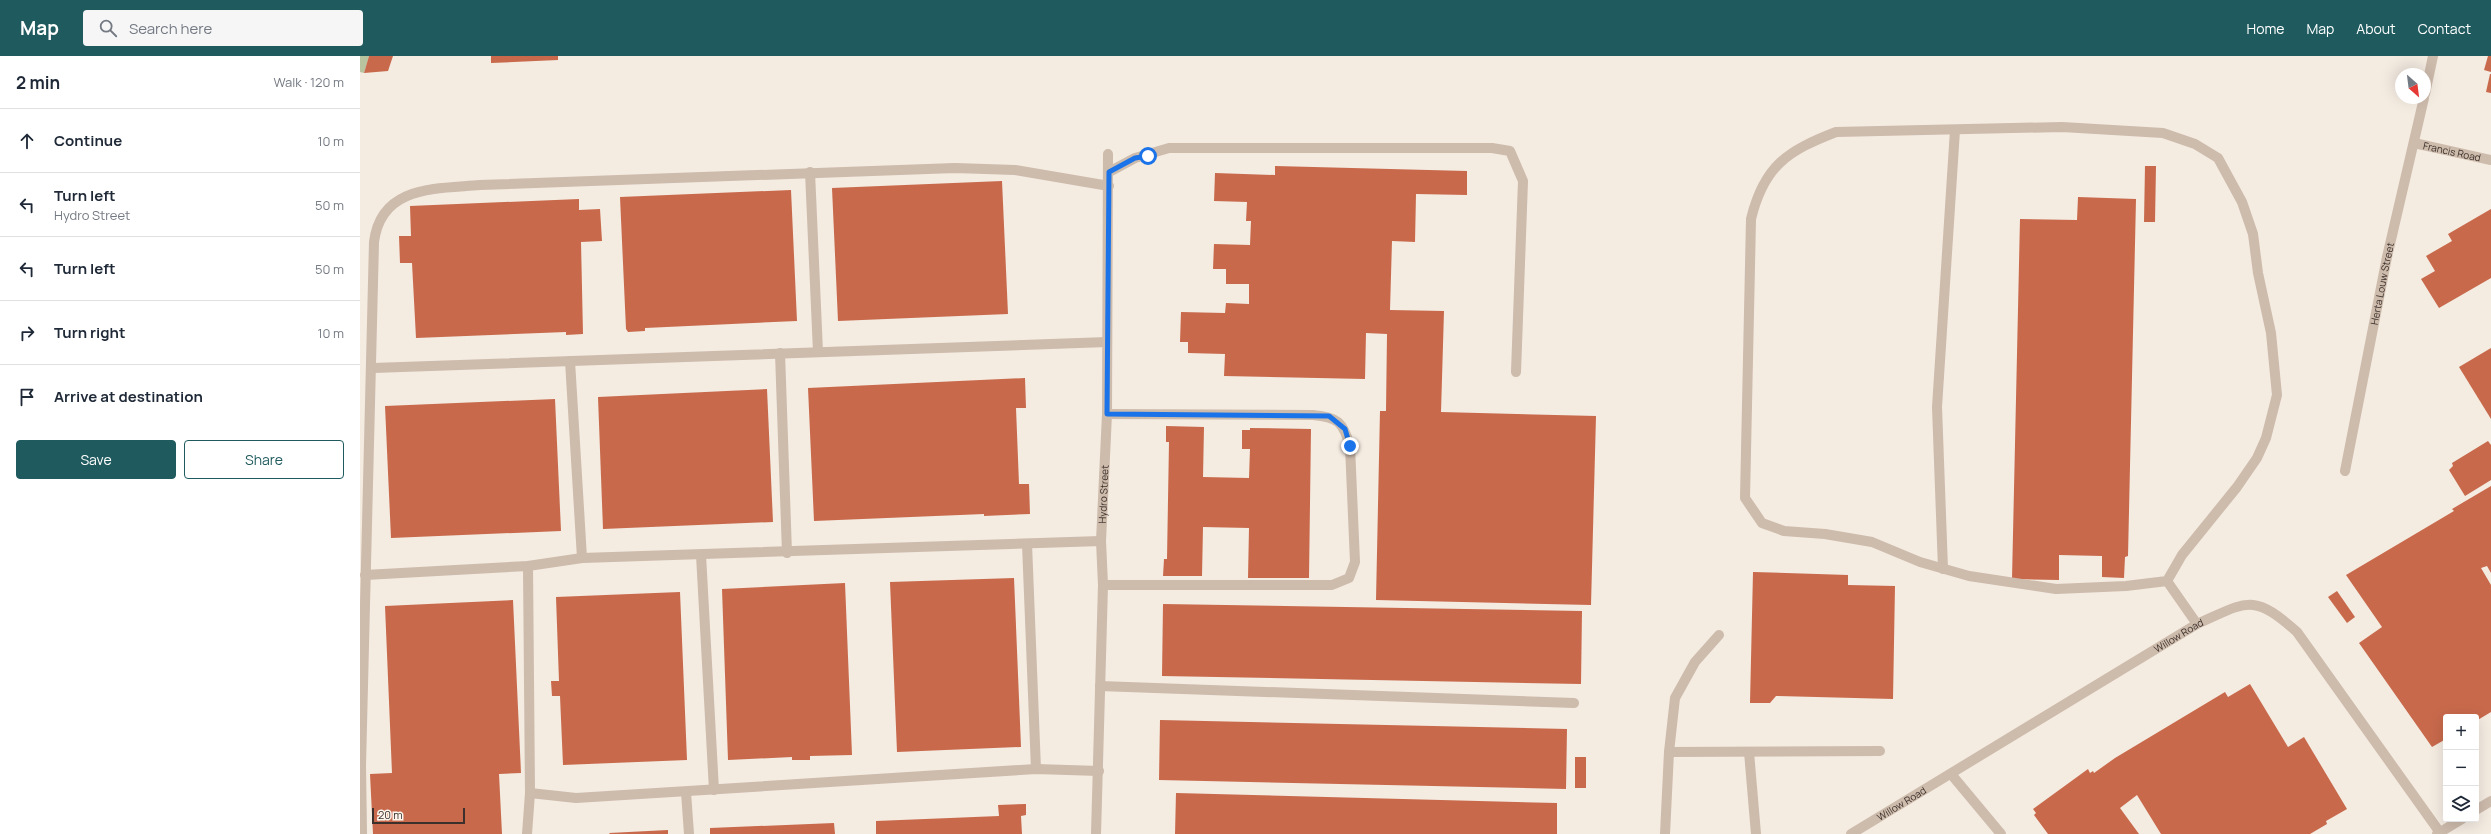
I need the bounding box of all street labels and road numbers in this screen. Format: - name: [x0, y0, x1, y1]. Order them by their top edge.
- street label: Francis Road: [2422, 138, 2482, 165]
- street label: Herta Louw Street: [2367, 241, 2397, 326]
- street label: Hydro Street: [1095, 465, 1112, 524]
- street label: Willow Road: [2151, 615, 2205, 656]
- street label: Willow Road: [1874, 783, 1929, 824]

